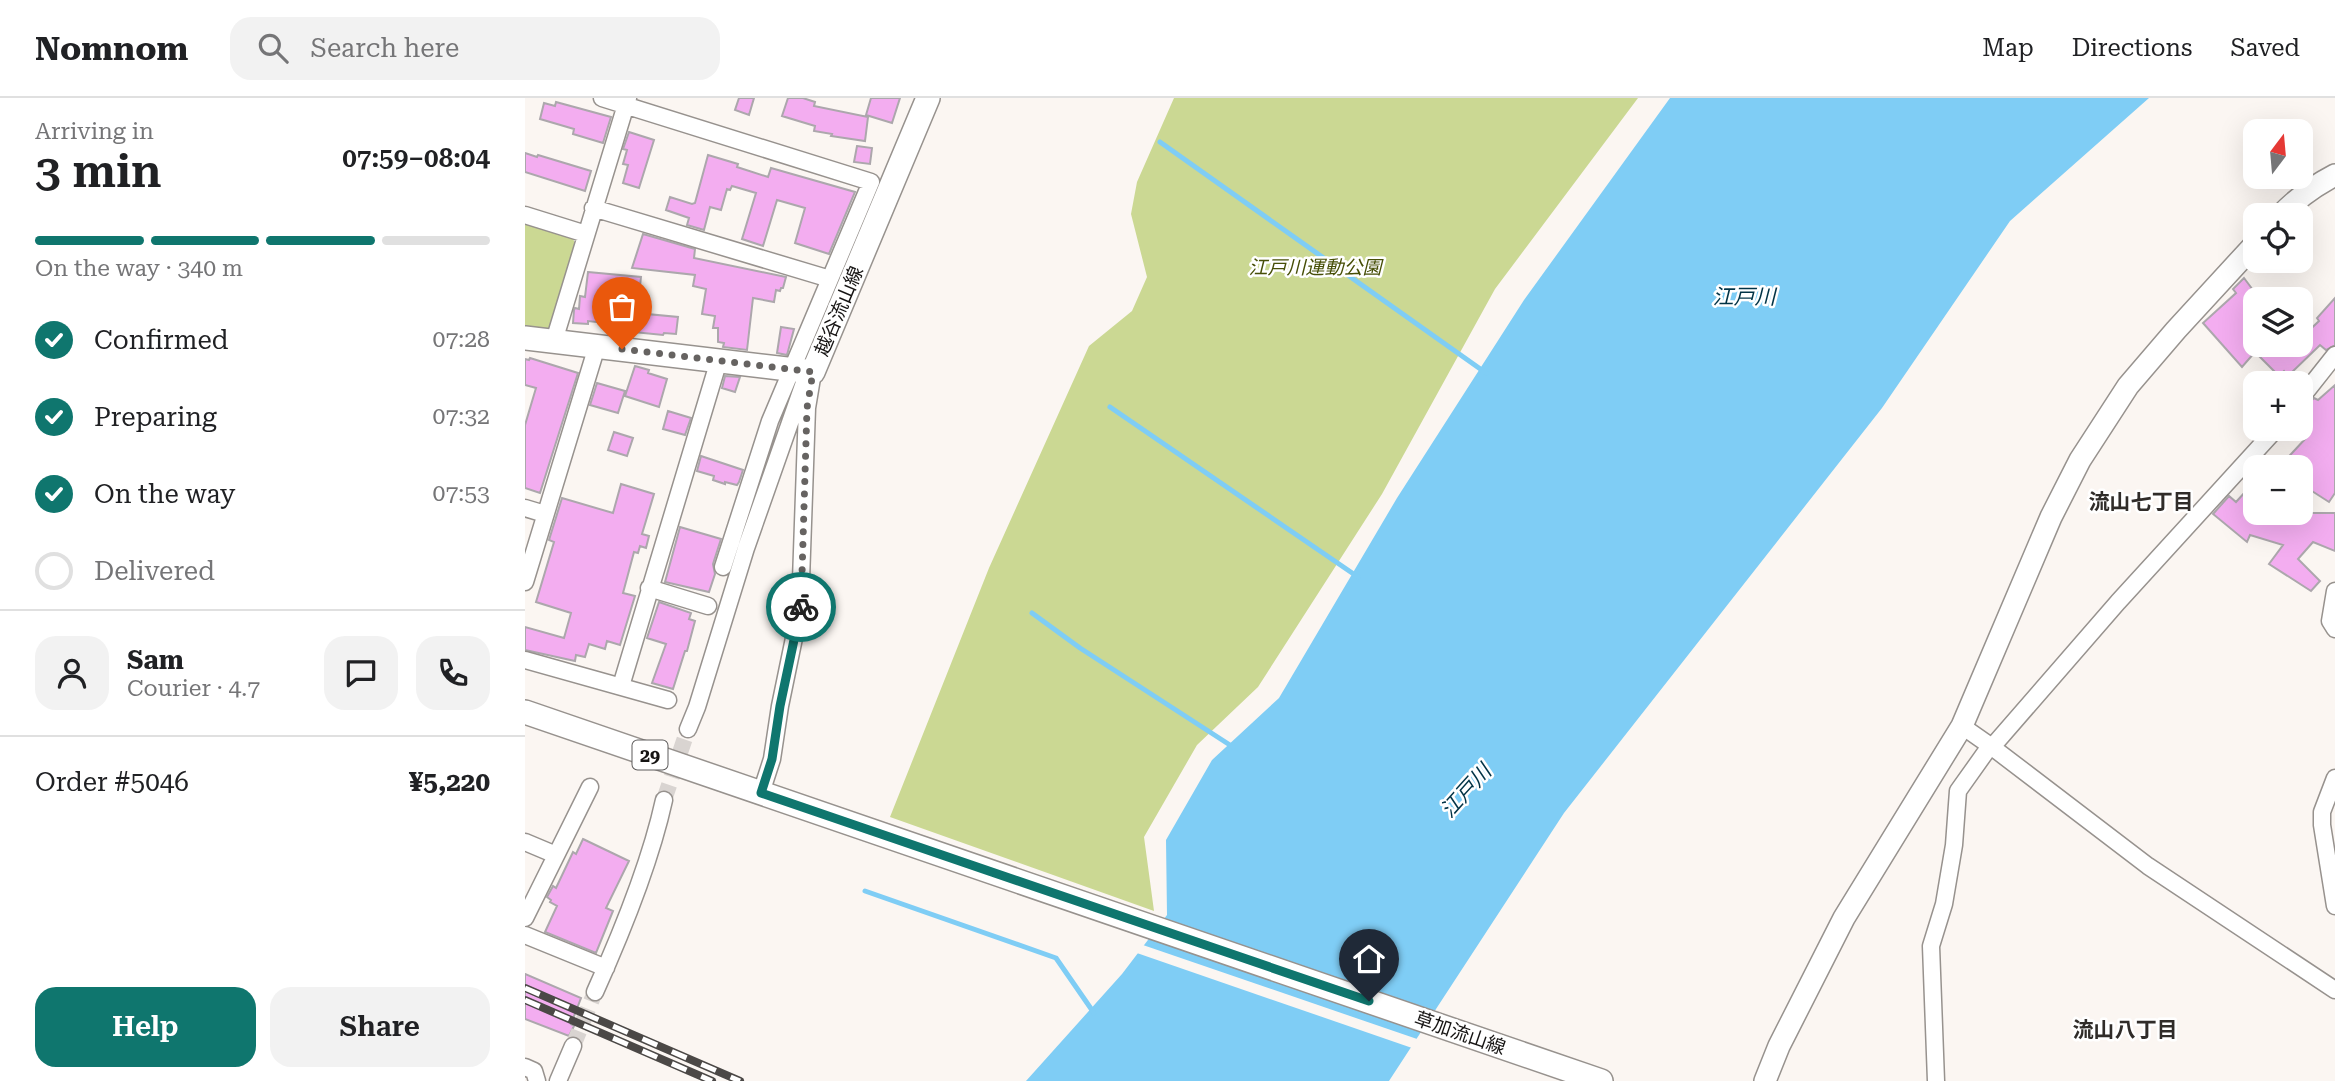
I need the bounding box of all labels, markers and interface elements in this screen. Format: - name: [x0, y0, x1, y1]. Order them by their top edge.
- search box: [230, 17, 720, 80]
- text: Nomnom: [35, 29, 188, 68]
- icon: search: [254, 29, 292, 67]
- text: Search here: [310, 33, 459, 63]
- text: Map: [1982, 34, 2034, 62]
- text: Directions: [2072, 34, 2192, 62]
- text: Saved: [2230, 34, 2300, 62]
- text: Arriving in: [35, 118, 154, 145]
- north arrow: [2243, 119, 2313, 189]
- map controls: [2243, 119, 2313, 525]
- text: 07:59–08:04: [342, 143, 490, 173]
- text: 3 min: [35, 144, 162, 198]
- button: locate: [2243, 203, 2313, 273]
- text: On the way · 340 m: [35, 255, 243, 282]
- park label: 江戸川運動公園: [1248, 256, 1384, 279]
- street label: 越谷流山線: [810, 263, 868, 359]
- pin: [592, 277, 652, 349]
- water label: 江戸川: [1713, 285, 1777, 309]
- button: layers: [2243, 287, 2313, 357]
- icon: bag: [603, 288, 641, 326]
- icon: check: [35, 321, 73, 359]
- text: Confirmed: [94, 325, 229, 355]
- text: 07:28: [433, 326, 490, 353]
- button: +: [2243, 371, 2313, 441]
- icon: check: [35, 398, 73, 436]
- text: Preparing: [94, 402, 217, 432]
- text: 07:32: [433, 403, 490, 430]
- button: −: [2243, 455, 2313, 525]
- icon: check: [35, 475, 73, 513]
- text: On the way: [94, 479, 235, 509]
- text: 07:53: [433, 480, 490, 507]
- district label: 流山七丁目: [2089, 490, 2194, 514]
- text: Delivered: [94, 556, 215, 586]
- courier: [766, 572, 836, 642]
- icon: bike: [782, 588, 820, 626]
- button: person: [35, 636, 109, 710]
- button: chat: [324, 636, 398, 710]
- button: phone: [416, 636, 490, 710]
- text: Sam: [127, 645, 184, 675]
- text: Courier · 4.7: [127, 675, 260, 702]
- road number: 29: [633, 740, 667, 770]
- water label: 江戸川: [1436, 758, 1497, 822]
- text: Order #5046: [35, 767, 189, 797]
- text: ¥5,220: [409, 767, 490, 797]
- pin: [1339, 929, 1399, 1001]
- icon: home: [1350, 940, 1388, 978]
- button: Help: [35, 987, 256, 1067]
- button: Share: [270, 987, 490, 1067]
- street label: 草加流山線: [1411, 1007, 1509, 1059]
- district label: 流山八丁目: [2073, 1018, 2178, 1042]

